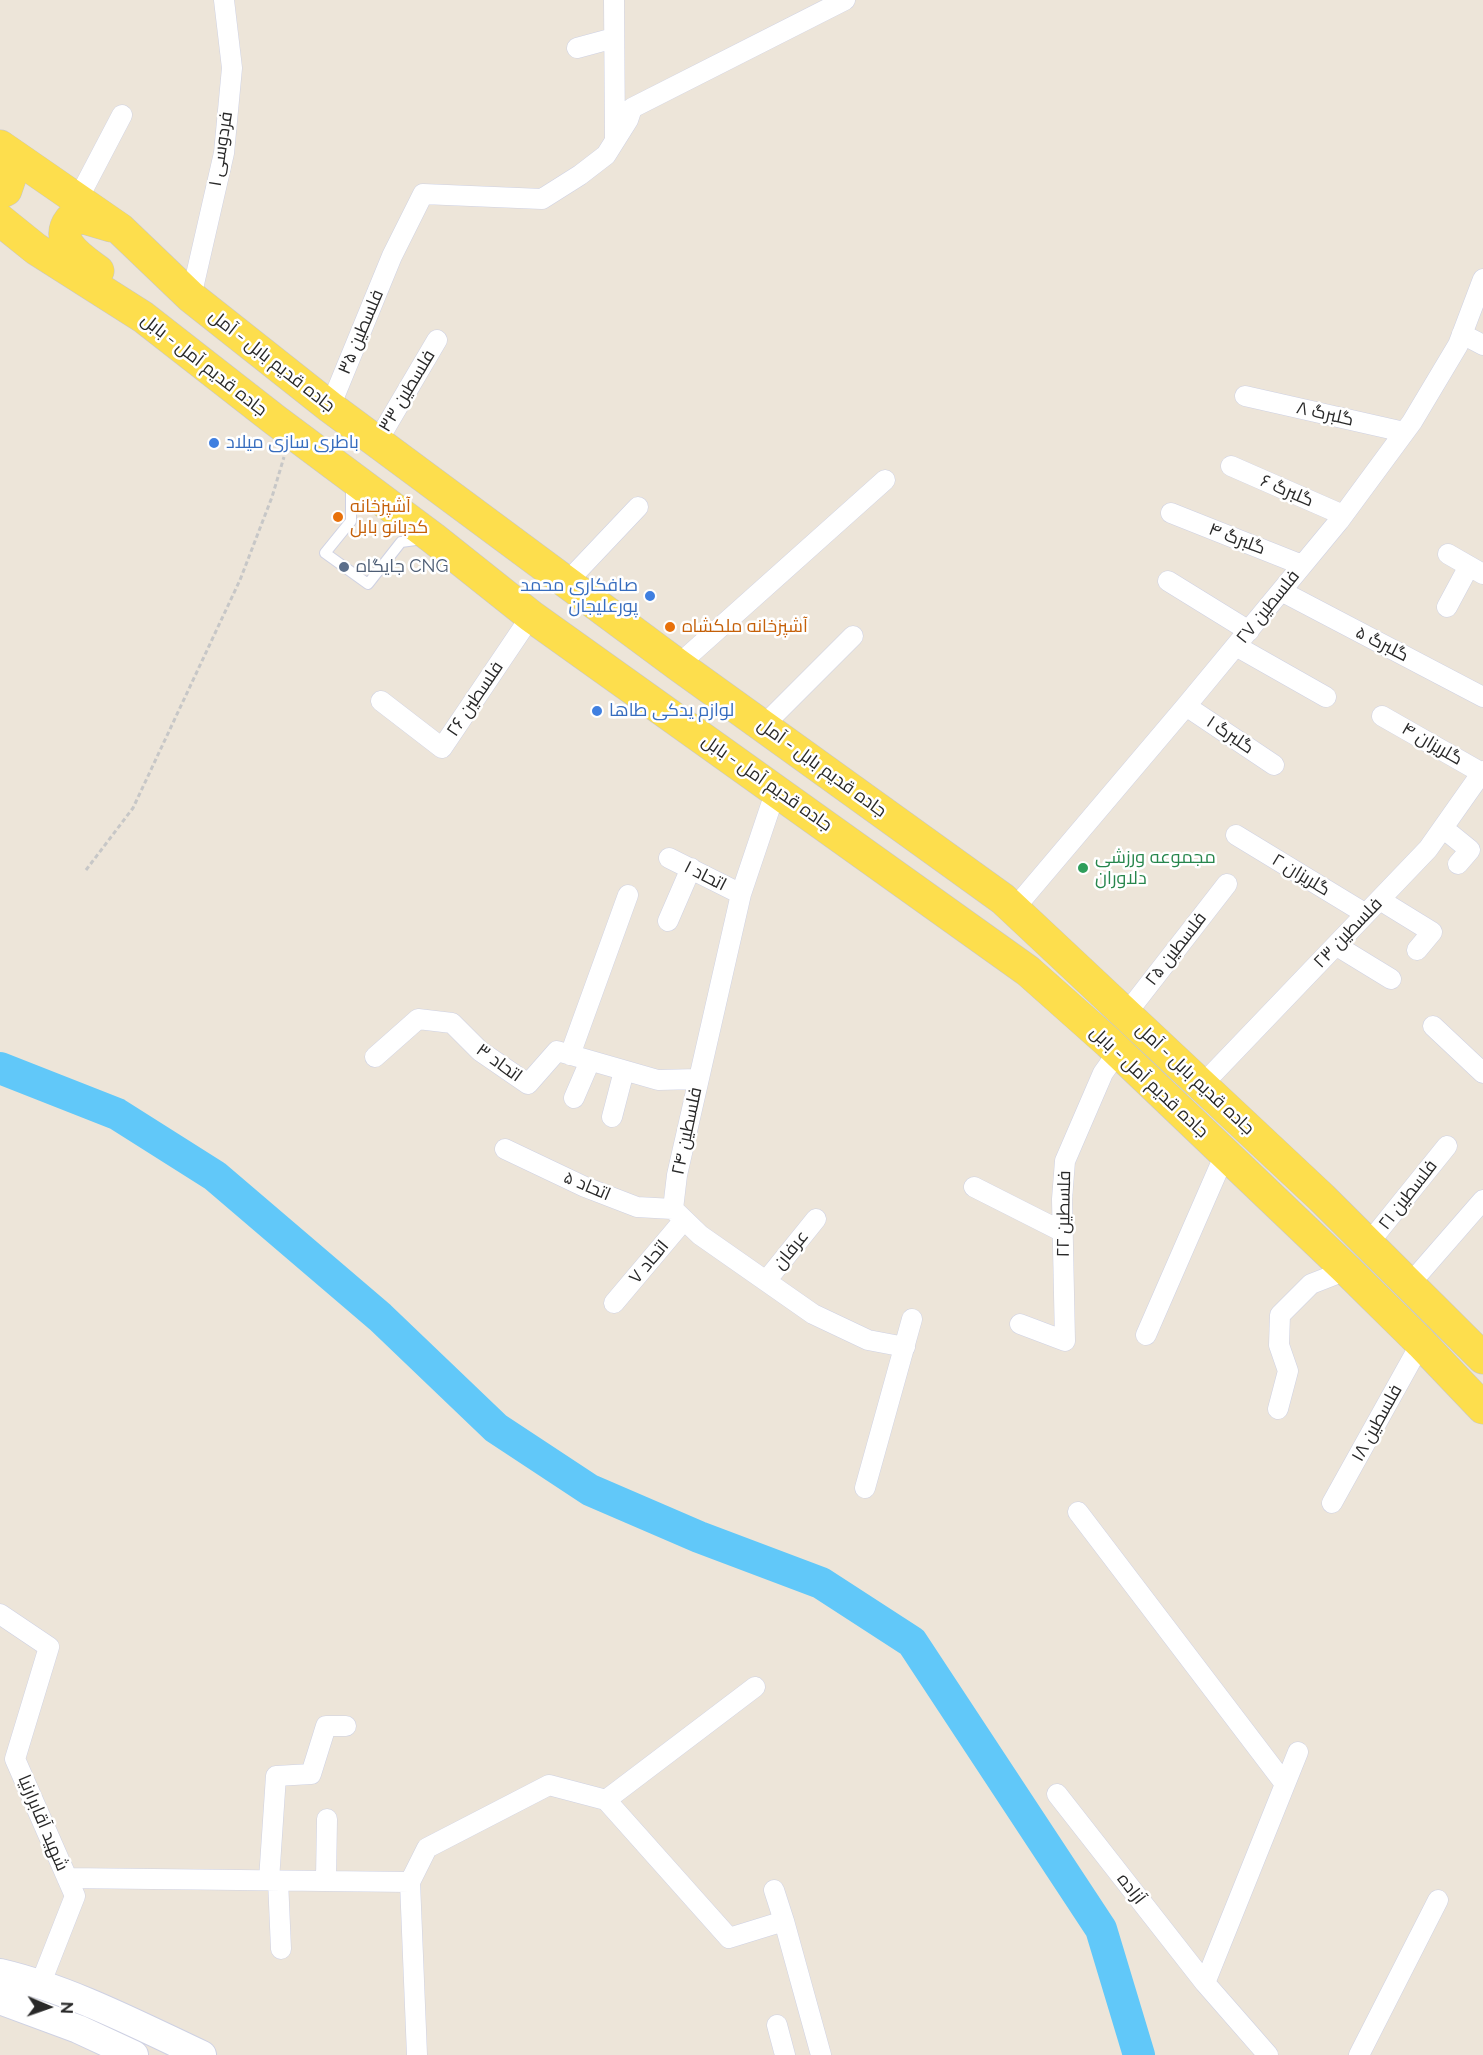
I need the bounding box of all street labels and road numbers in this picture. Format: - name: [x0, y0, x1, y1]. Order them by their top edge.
- street label: فردوسی ۱: [204, 110, 238, 188]
- street label: فلسطین ۳۵: [334, 286, 388, 378]
- street label: جاده قدیم بابل - آمل: [205, 305, 339, 417]
- street label: جاده قدیم آمل - بابل: [137, 309, 271, 421]
- street label: فلسطین ۳۳: [374, 346, 440, 436]
- street label: گلبرگ ۸: [1294, 397, 1356, 431]
- street label: گلبرگ ۶: [1257, 470, 1317, 512]
- street label: گلبرگ ۴: [1206, 518, 1268, 560]
- street label: فلسطین ۲۷: [1232, 566, 1304, 648]
- street label: گلبرگ ۵: [1352, 621, 1412, 667]
- street label: فلسطين ٢۶: [442, 657, 508, 741]
- street label: گلبرگ ۱: [1202, 711, 1258, 759]
- street label: جاده قدیم بابل - آمل: [753, 714, 891, 822]
- street label: گلریزان ۴: [1398, 718, 1466, 770]
- street label: جاده قدیم آمل - بابل: [698, 730, 836, 836]
- street label: گلریزان ۲: [1268, 849, 1334, 901]
- street label: اتحاد ۱: [680, 856, 730, 896]
- street label: فلسطین ۲۳: [1309, 893, 1387, 973]
- street label: فلسطین ۲۵: [1141, 908, 1211, 990]
- street label: جاده قدیم بابل - آمل: [1131, 1019, 1259, 1139]
- street label: جاده قدیم آمل - بابل: [1085, 1022, 1213, 1142]
- street label: اتحاد ۳: [472, 1039, 526, 1087]
- street label: فلسطین ۲۴: [667, 1085, 707, 1177]
- street label: فلسطین ۲۱: [1374, 1156, 1442, 1234]
- street label: اتحاد ۵: [560, 1167, 614, 1205]
- street label: فلسطین ۲۲: [1052, 1170, 1076, 1258]
- street label: عرفان: [769, 1226, 813, 1274]
- street label: اتحاد ۷: [625, 1236, 673, 1288]
- street label: فلسطین ۱۸: [1347, 1381, 1407, 1465]
- street label: شهید آقابرارنیا: [13, 1772, 73, 1874]
- street label: آزاده: [1112, 1869, 1150, 1909]

